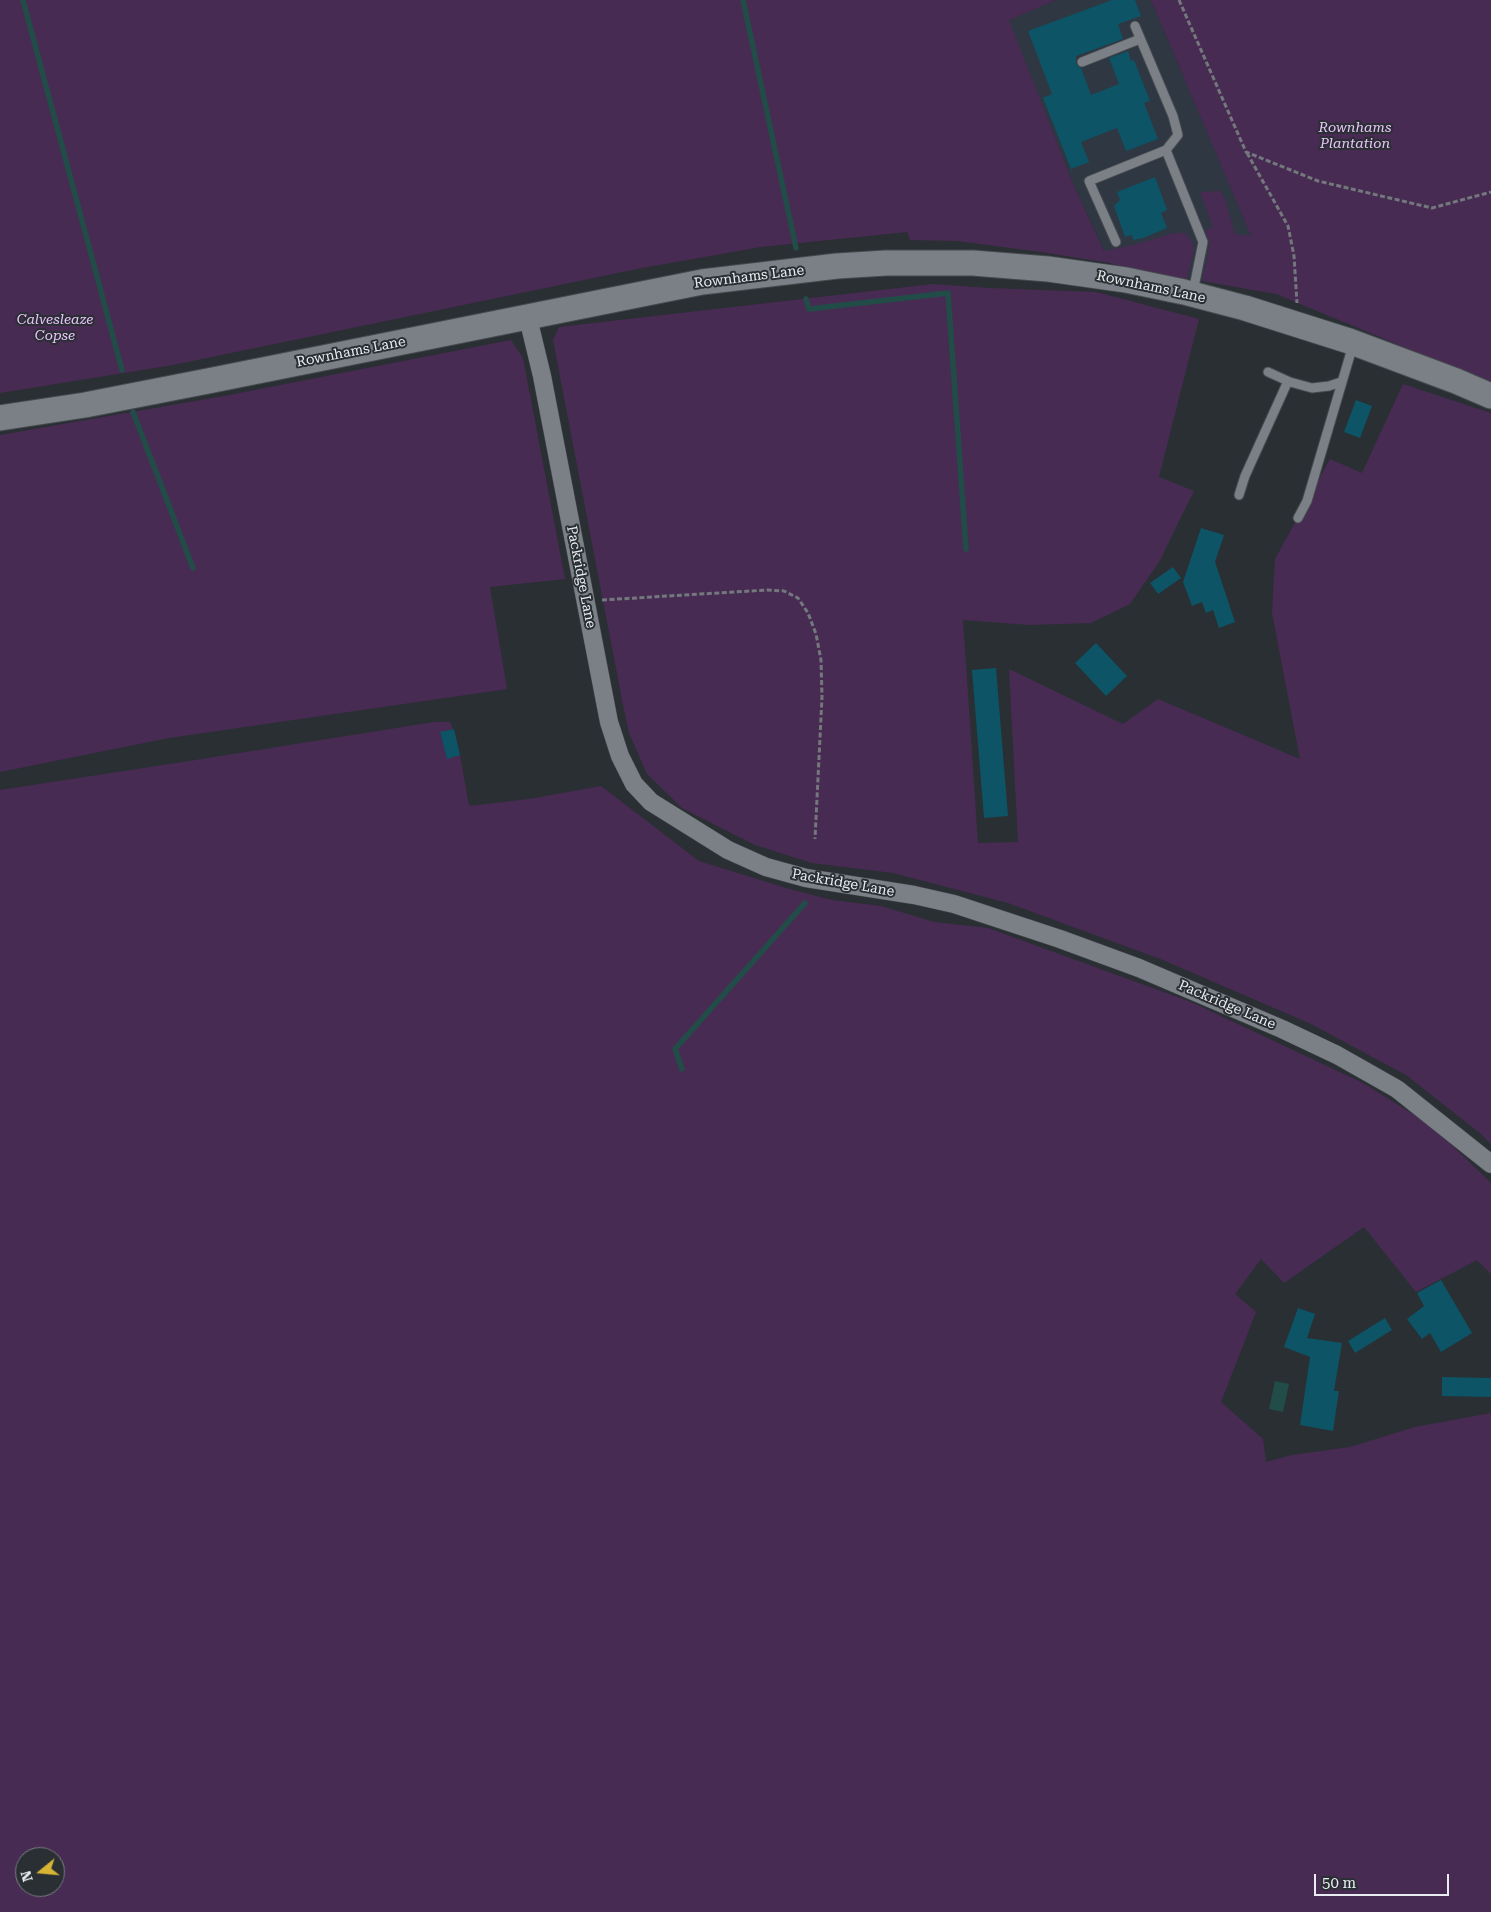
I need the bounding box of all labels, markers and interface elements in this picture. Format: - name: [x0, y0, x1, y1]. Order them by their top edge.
- park label: Rownhams Plantation: [1319, 120, 1391, 152]
- street label: Rownhams Lane: [693, 262, 805, 292]
- street label: Rownhams Lane: [1095, 267, 1207, 307]
- park label: Calvesleaze Copse: [17, 312, 93, 344]
- street label: Rownhams Lane: [295, 333, 407, 371]
- street label: Packridge Lane: [563, 524, 599, 630]
- street label: Packridge Lane: [790, 866, 896, 900]
- street label: Packridge Lane: [1176, 977, 1278, 1033]
- north arrow: [15, 1847, 65, 1897]
- scale bar: [1316, 1864, 1451, 1896]
- text: N: [17, 1869, 36, 1884]
- text: 50 m: [1322, 1874, 1356, 1892]

